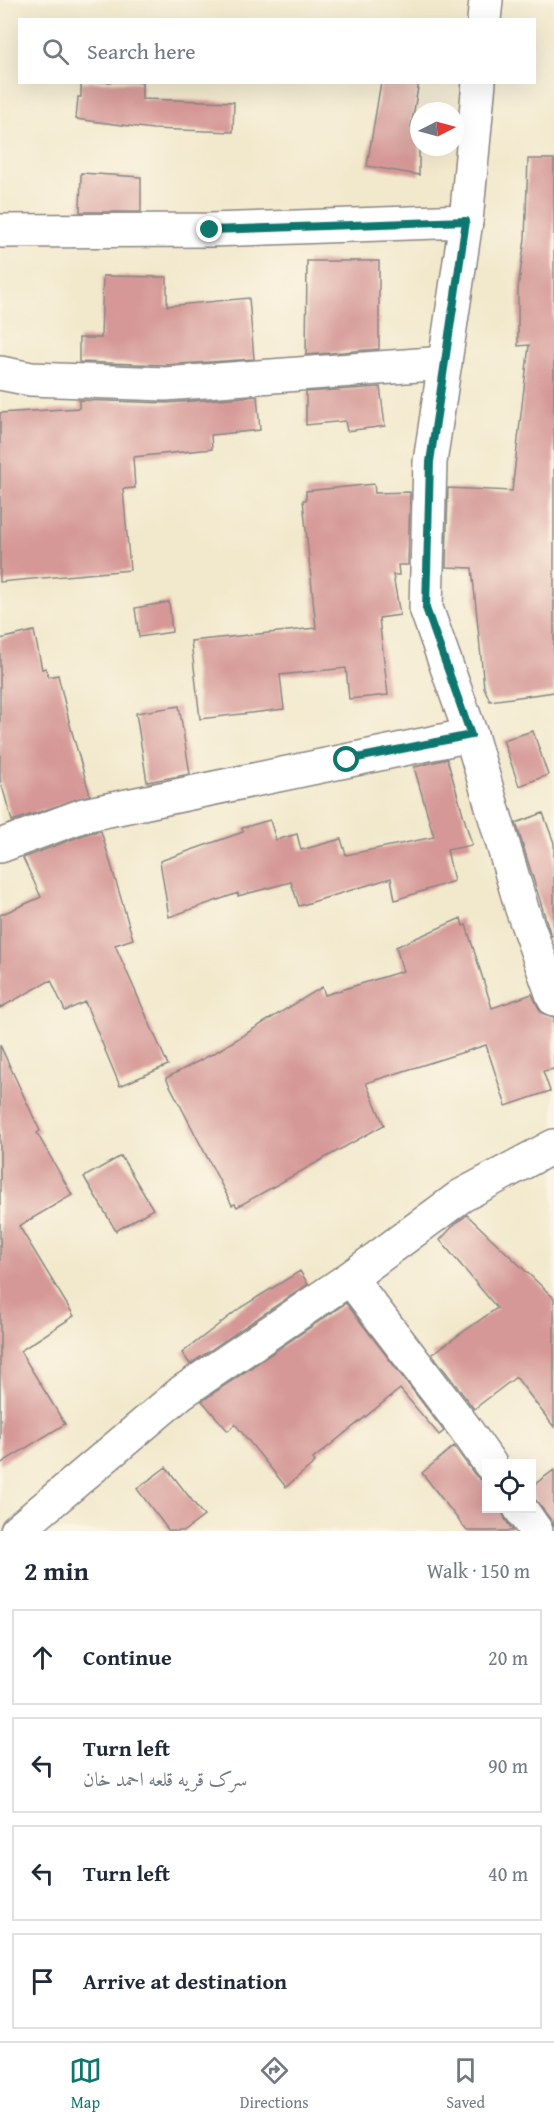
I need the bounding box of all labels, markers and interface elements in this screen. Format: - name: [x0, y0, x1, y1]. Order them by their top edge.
- search box: [18, 18, 536, 84]
- icon: search: [39, 35, 72, 68]
- text: Search here: [87, 35, 196, 67]
- north arrow: [410, 102, 464, 156]
- route end: [196, 216, 222, 242]
- route start: [333, 746, 359, 772]
- map controls: [482, 1459, 536, 1513]
- button: locate: [482, 1459, 536, 1513]
- text: 2 min: [24, 1551, 89, 1590]
- text: Walk · 150 m: [427, 1556, 530, 1585]
- icon: ahead: [26, 1641, 59, 1674]
- text: Continue: [83, 1641, 172, 1673]
- text: 20 m: [488, 1643, 528, 1672]
- text: Turn left: [83, 1732, 170, 1764]
- icon: left: [26, 1749, 59, 1782]
- text: 90 m: [488, 1751, 528, 1780]
- text: سرک قریه قلعه احمد خان: [83, 1764, 248, 1793]
- icon: left: [26, 1857, 59, 1890]
- text: Turn left: [83, 1857, 170, 1889]
- text: 40 m: [488, 1859, 528, 1888]
- icon: arrive: [26, 1965, 59, 1998]
- text: Arrive at destination: [83, 1965, 287, 1997]
- tab: Map: [69, 2054, 102, 2114]
- tab: Directions: [240, 2054, 309, 2114]
- tab: Saved: [446, 2054, 485, 2114]

